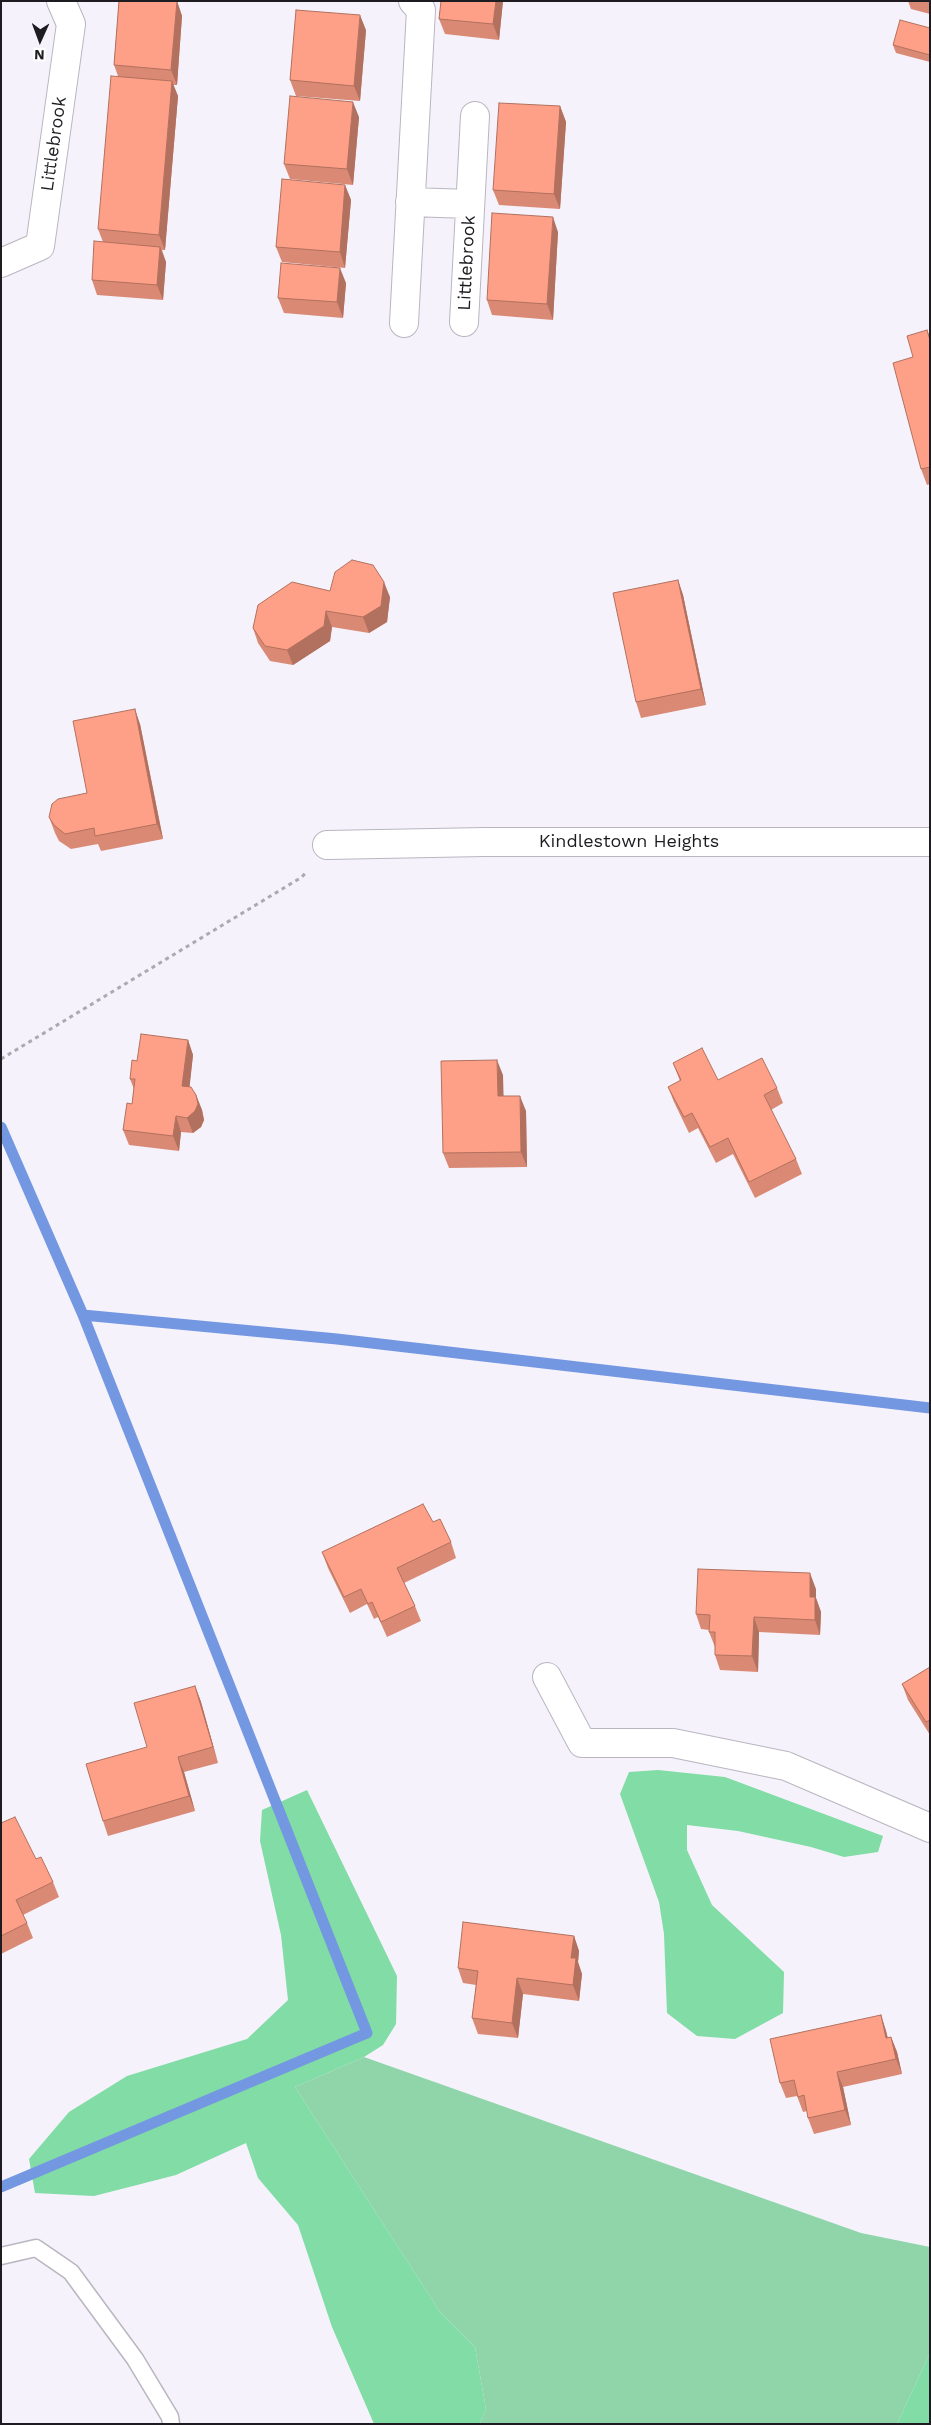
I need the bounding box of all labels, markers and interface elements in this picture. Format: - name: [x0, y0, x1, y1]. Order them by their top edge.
- north arrow: [15, 15, 65, 65]
- text: N: [34, 47, 45, 63]
- street label: Littlebrook: [37, 95, 71, 193]
- street label: Littlebrook: [454, 215, 480, 311]
- street label: Kindlestown Heights: [539, 831, 719, 853]

